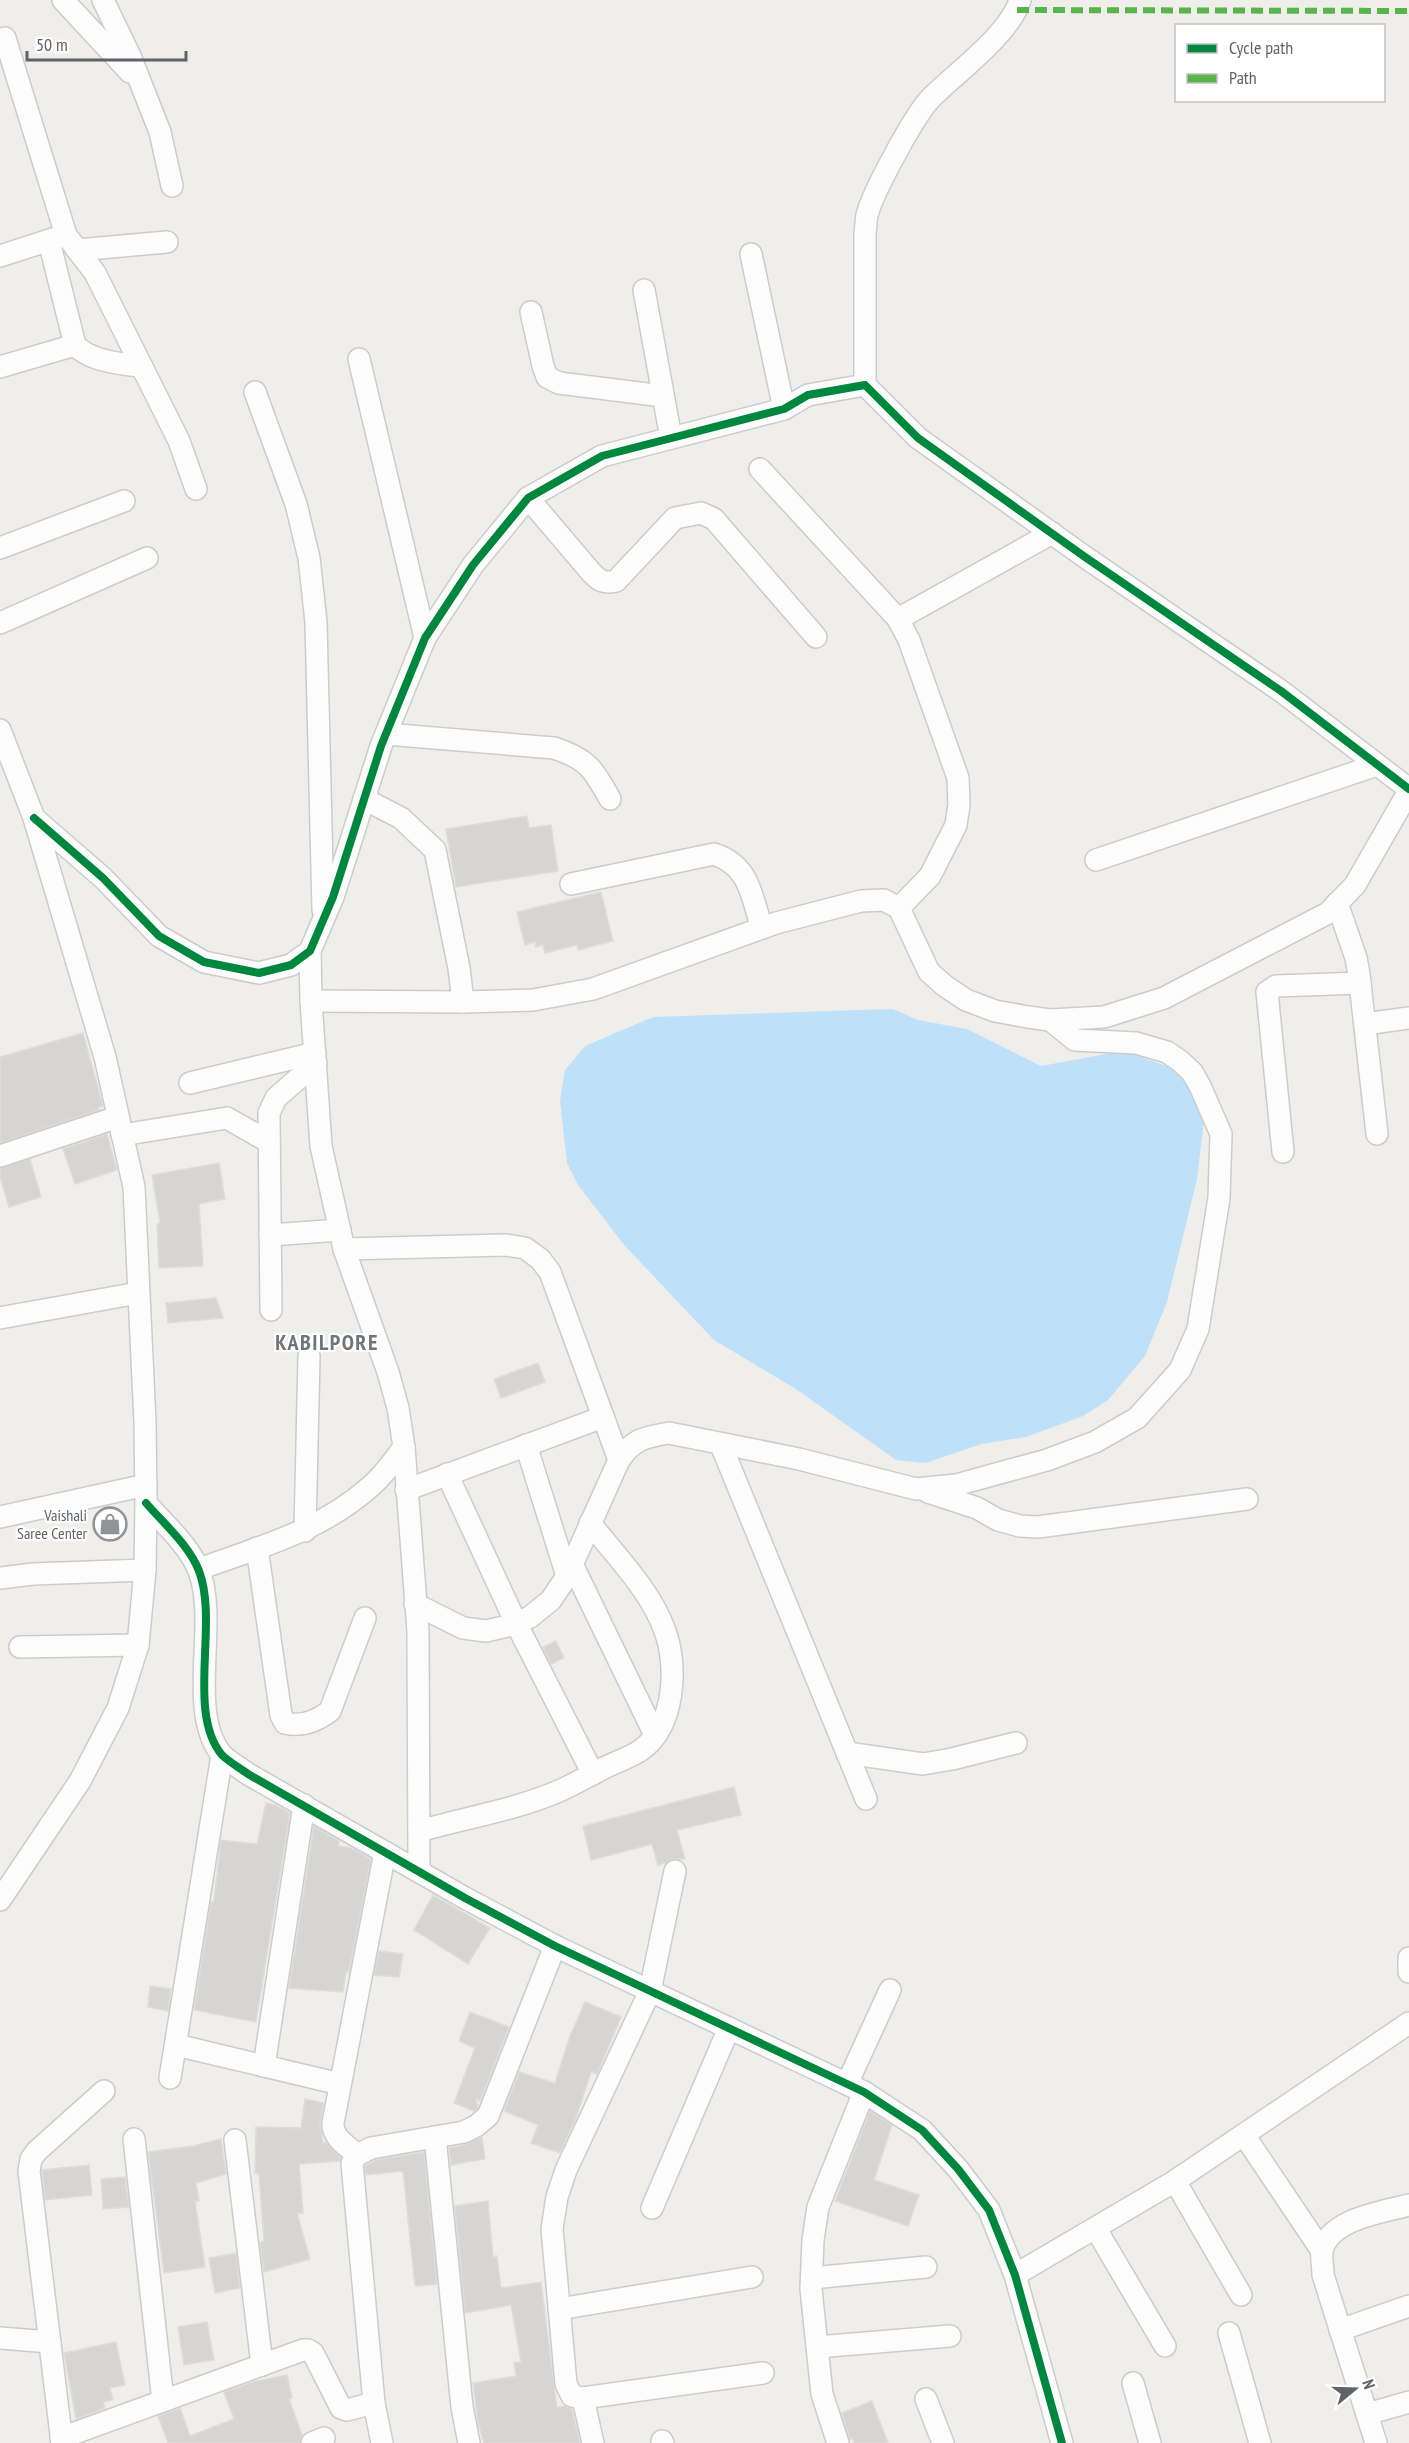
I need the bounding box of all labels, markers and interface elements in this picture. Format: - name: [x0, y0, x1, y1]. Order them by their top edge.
- scale bar: [27, 24, 186, 62]
- legend: [1175, 24, 1385, 102]
- text: 50 m: [36, 33, 68, 56]
- text: Cycle path: [1229, 36, 1293, 59]
- text: Path: [1229, 66, 1257, 89]
- district label: KABILPORE: [275, 1328, 379, 1356]
- place label: Vaishali Saree Center: [17, 1505, 88, 1543]
- shop icon: Vaishali Saree Center: [92, 1506, 128, 1542]
- north arrow: [1325, 2359, 1385, 2419]
- text: N: [1358, 2377, 1380, 2391]

